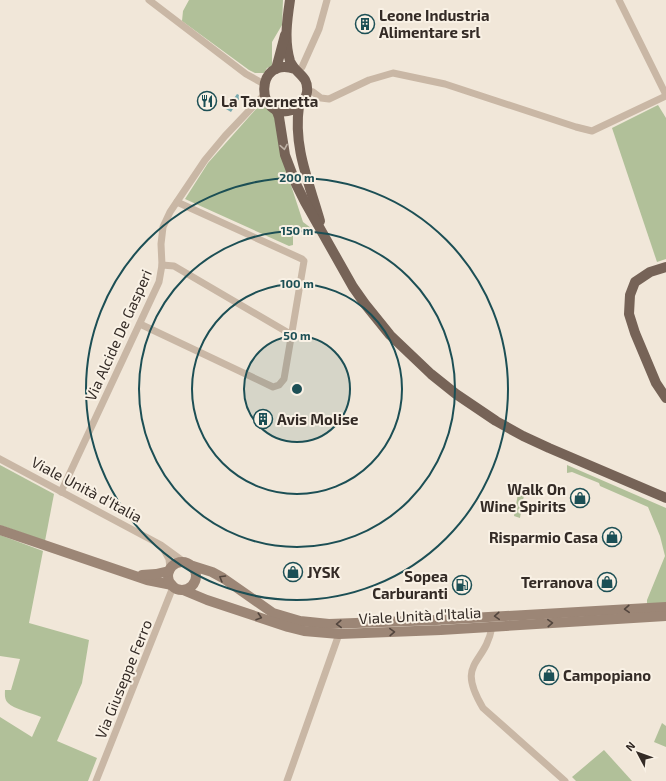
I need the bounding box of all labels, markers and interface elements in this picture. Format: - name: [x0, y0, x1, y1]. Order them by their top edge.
- place label: Leone Industria Alimentare srl: [379, 6, 490, 41]
- building icon: Leone Industria Alimentare srl: [354, 13, 376, 35]
- restaurant icon: La Tavernetta: [196, 90, 218, 112]
- place label: La Tavernetta: [221, 92, 318, 110]
- one-way arrow: [279, 144, 288, 150]
- text: 200 m: [279, 170, 315, 184]
- text: 150 m: [281, 223, 313, 237]
- street label: Via Alcide De Gasperi: [81, 266, 155, 404]
- text: 100 m: [280, 276, 314, 290]
- text: 50 m: [283, 328, 311, 342]
- centre of rings: [290, 382, 304, 396]
- building icon: Avis Molise: [252, 408, 274, 430]
- place label: Avis Molise: [277, 410, 358, 428]
- street label: Viale Unità d'Italia: [29, 452, 145, 526]
- place label: Walk On Wine Spirits: [480, 480, 566, 515]
- shop icon: Walk On Wine Spirits: [569, 487, 591, 509]
- shop icon: Risparmio Casa: [601, 526, 623, 548]
- place label: Risparmio Casa: [489, 528, 598, 546]
- shop icon: JYSK: [282, 561, 304, 583]
- place label: JYSK: [307, 563, 340, 581]
- place label: Sopea Carburanti: [372, 567, 448, 602]
- shop icon: Terranova: [596, 571, 618, 593]
- place label: Terranova: [521, 573, 593, 591]
- fuel station icon: Sopea Carburanti: [451, 574, 473, 596]
- one-way arrow: [219, 575, 226, 583]
- street label: Viale Unità d'Italia: [358, 603, 482, 627]
- one-way arrow: [624, 604, 630, 613]
- one-way arrow: [494, 612, 500, 621]
- one-way arrow: [255, 613, 262, 621]
- street label: Via Giuseppe Ferro: [91, 617, 155, 741]
- one-way arrow: [547, 619, 553, 628]
- one-way arrow: [336, 620, 342, 628]
- one-way arrow: [389, 628, 395, 636]
- shop icon: Campopiano: [538, 664, 560, 686]
- place label: Campopiano: [563, 666, 651, 684]
- north arrow: [618, 733, 658, 773]
- text: N: [623, 739, 638, 753]

